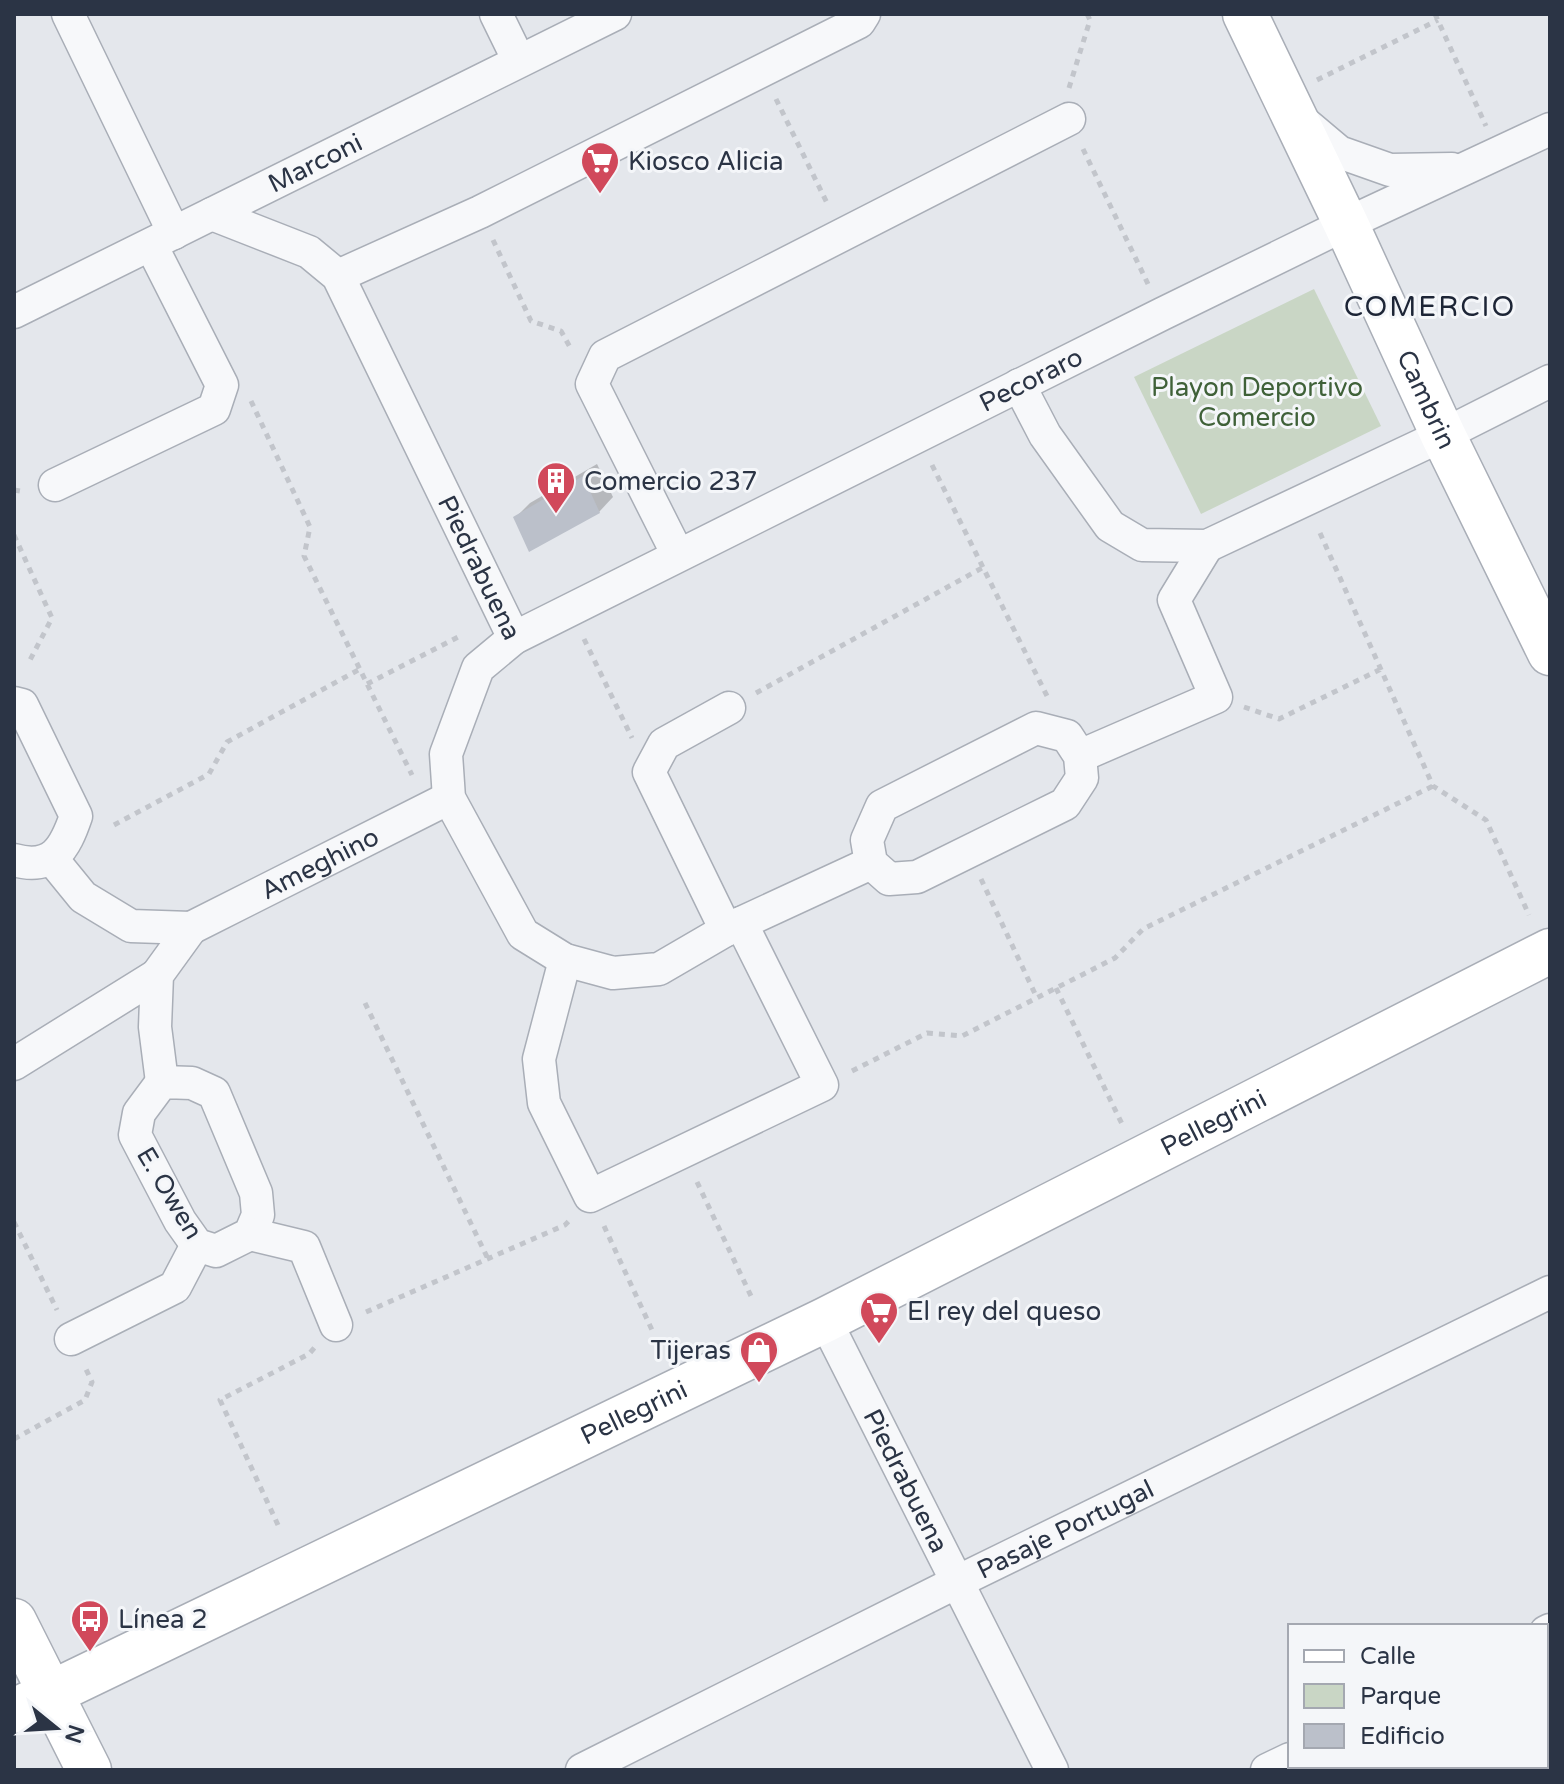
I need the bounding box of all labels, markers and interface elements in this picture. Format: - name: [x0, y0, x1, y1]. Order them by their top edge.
- street label: Marconi: [263, 127, 367, 200]
- supermarket icon: Kiosco Alicia: [579, 140, 621, 195]
- place label: Kiosco Alicia: [628, 146, 784, 177]
- district label: COMERCIO: [1344, 290, 1516, 324]
- street label: Pecoraro: [974, 341, 1088, 419]
- street label: Cambrin: [1390, 345, 1462, 454]
- park label: Playon Deportivo Comercio: [1151, 372, 1363, 433]
- building icon: Comercio 237: [535, 460, 577, 515]
- place label: Comercio 237: [584, 466, 758, 497]
- street label: Piedrabuena: [431, 490, 528, 645]
- street label: Ameghino: [256, 821, 384, 906]
- street label: Pellegrini: [1155, 1083, 1272, 1163]
- street label: E. Owen: [130, 1141, 209, 1245]
- supermarket icon: El rey del queso: [858, 1290, 900, 1345]
- place label: El rey del queso: [907, 1296, 1101, 1327]
- shop icon: Tijeras: [738, 1329, 780, 1384]
- place label: Tijeras: [651, 1335, 731, 1366]
- street label: Pellegrini: [576, 1374, 692, 1452]
- street label: Piedrabuena: [856, 1404, 955, 1558]
- street label: Pasaje Portugal: [972, 1473, 1159, 1586]
- bus stop icon: Línea 2: [69, 1598, 111, 1653]
- place label: Línea 2: [118, 1604, 208, 1635]
- legend: [1288, 1624, 1548, 1768]
- text: Calle: [1360, 1642, 1416, 1671]
- text: Parque: [1360, 1682, 1441, 1711]
- north arrow: [16, 1688, 96, 1768]
- text: N: [59, 1721, 89, 1746]
- text: Edificio: [1360, 1722, 1445, 1751]

